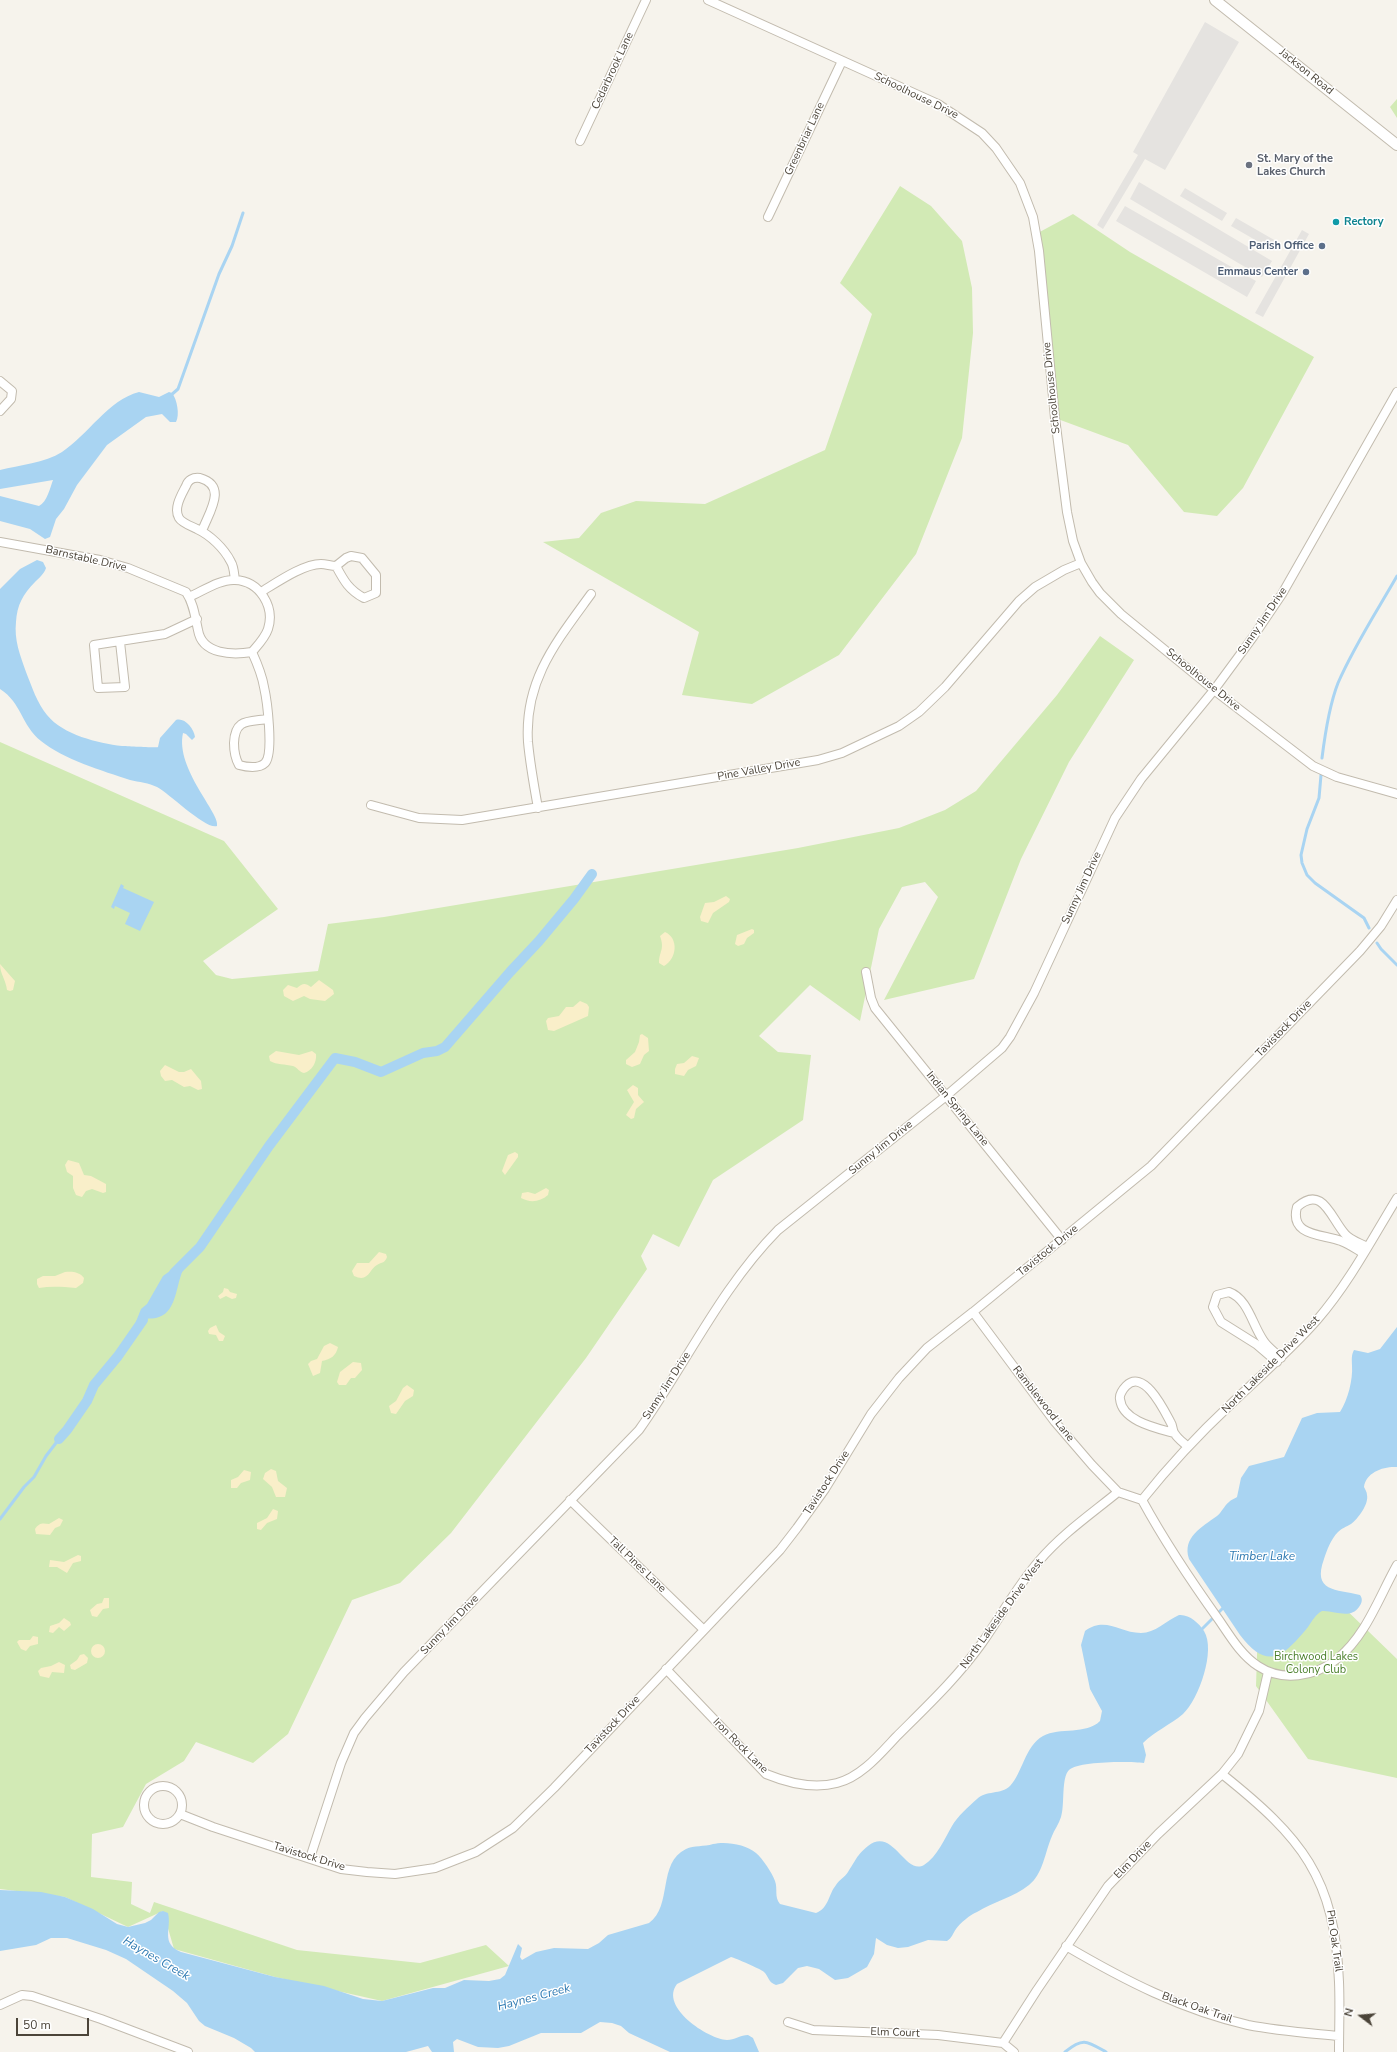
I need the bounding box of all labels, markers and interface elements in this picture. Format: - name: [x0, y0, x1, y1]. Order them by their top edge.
- street label: Cedarbrook Lane: [589, 30, 637, 112]
- street label: Jackson Road: [1276, 46, 1336, 98]
- street label: Schoolhouse Drive: [872, 70, 960, 122]
- street label: Greenbriar Lane: [782, 100, 828, 178]
- place label: St. Mary of the Lakes Church: [1257, 152, 1333, 178]
- marker: St. Mary of the Lakes Church: [1244, 160, 1254, 170]
- place label: Rectory: [1344, 215, 1384, 229]
- marker: Rectory: [1331, 217, 1341, 227]
- place label: Parish Office: [1249, 239, 1314, 253]
- marker: Parish Office: [1317, 241, 1327, 251]
- place label: Emmaus Center: [1217, 265, 1298, 279]
- marker: Emmaus Center: [1301, 267, 1311, 277]
- street label: Schoolhouse Drive: [1041, 341, 1063, 435]
- street label: Barnstable Drive: [44, 543, 128, 575]
- street label: Sunny Jim Drive: [1236, 585, 1290, 657]
- street label: Schoolhouse Drive: [1163, 646, 1243, 714]
- street label: Pine Valley Drive: [716, 756, 802, 784]
- street label: Sunny Jim Drive: [1059, 850, 1105, 926]
- street label: Tavistock Drive: [1253, 998, 1315, 1060]
- street label: Indian Spring Lane: [923, 1069, 991, 1149]
- street label: Sunny Jim Drive: [846, 1118, 916, 1178]
- street label: Tavistock Drive: [1015, 1222, 1081, 1280]
- street label: North Lakeside Drive West: [1219, 1313, 1323, 1417]
- street label: Sunny Jim Drive: [640, 1350, 694, 1422]
- street label: Ramblewood Lane: [1009, 1363, 1077, 1445]
- street label: Tavistock Drive: [801, 1448, 853, 1518]
- street label: Tall Pines Lane: [606, 1534, 668, 1596]
- water label: Timber Lake: [1229, 1550, 1295, 1564]
- street label: North Lakeside Drive West: [958, 1556, 1046, 1672]
- street label: Sunny Jim Drive: [418, 1592, 482, 1658]
- park label: Birchwood Lakes Colony Club: [1274, 1650, 1358, 1676]
- street label: Tavistock Drive: [583, 1693, 643, 1757]
- street label: Iron Rock Lane: [710, 1716, 770, 1776]
- street label: Elm Drive: [1112, 1838, 1154, 1882]
- street label: Tavistock Drive: [271, 1840, 347, 1874]
- street label: Pin Oak Trail: [1323, 1909, 1345, 1973]
- water label: Haynes Creek: [120, 1934, 192, 1984]
- water label: Haynes Creek: [496, 1981, 572, 2015]
- street label: Black Oak Trail: [1160, 1990, 1234, 2026]
- north arrow: [1341, 1996, 1381, 2036]
- text: N: [1341, 2007, 1357, 2019]
- scale bar: [18, 2010, 91, 2036]
- text: 50 m: [23, 2017, 51, 2033]
- street label: Elm Court: [870, 2026, 920, 2040]

